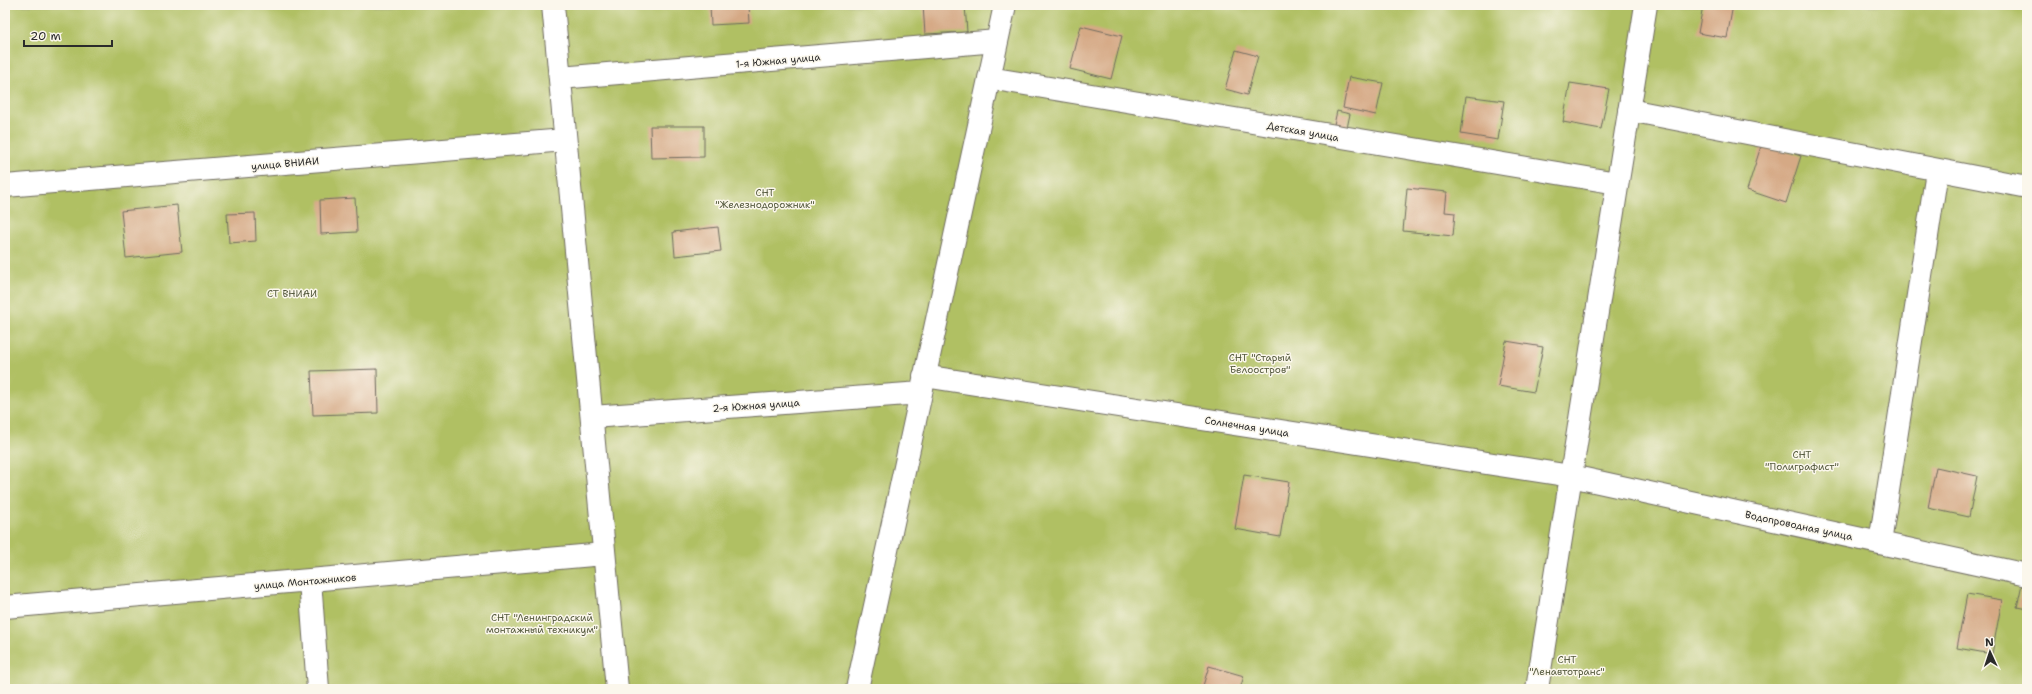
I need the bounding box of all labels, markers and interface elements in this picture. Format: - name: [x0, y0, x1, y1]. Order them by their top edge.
- scale bar: [24, 22, 112, 48]
- text: 20 m: [30, 28, 61, 44]
- street label: 1-я Южная улица: [735, 50, 822, 71]
- street label: Детская улица: [1266, 119, 1341, 144]
- street label: улица ВНИАИ: [251, 154, 320, 173]
- park label: СНТ "Железнодорожник": [715, 186, 815, 211]
- park label: СТ ВНИАИ: [267, 287, 317, 300]
- park label: СНТ "Старый Белоостров": [1229, 351, 1292, 376]
- street label: 2-я Южная улица: [712, 396, 801, 415]
- street label: Солнечная улица: [1204, 413, 1291, 440]
- park label: СНТ "Полиграфист": [1765, 448, 1839, 473]
- street label: Водопроводная улица: [1744, 508, 1855, 543]
- street label: улица Монтажников: [253, 571, 357, 592]
- park label: СНТ "Ленинградский монтажный техникум": [486, 611, 598, 636]
- north arrow: [1970, 632, 2010, 672]
- text: N: [1985, 635, 1995, 650]
- park label: СНТ "Ленавтотранс": [1529, 653, 1605, 678]

